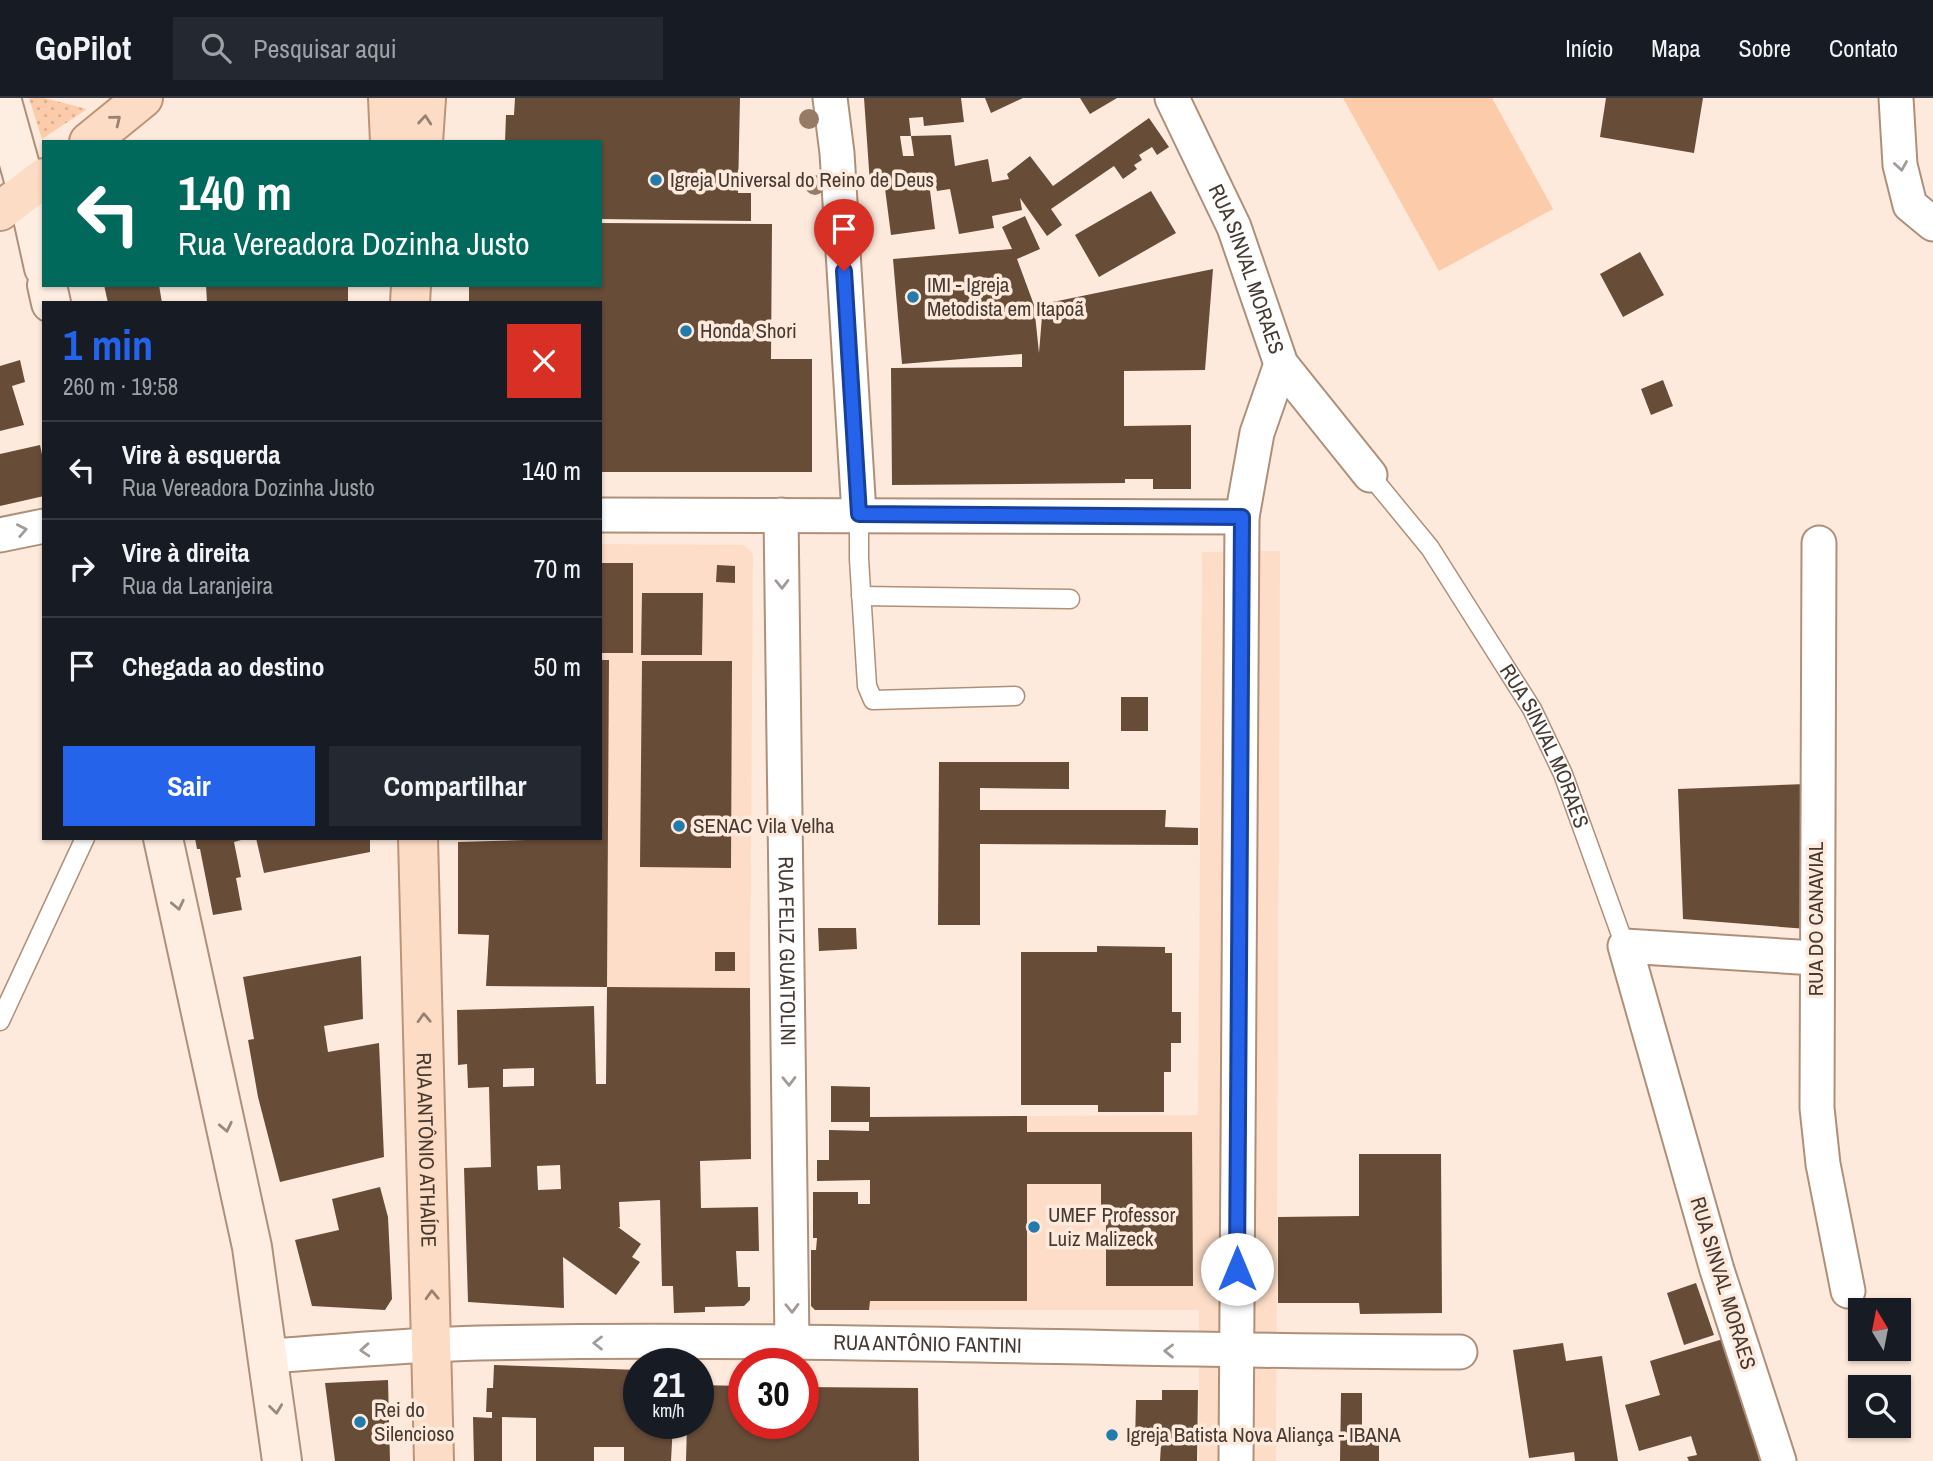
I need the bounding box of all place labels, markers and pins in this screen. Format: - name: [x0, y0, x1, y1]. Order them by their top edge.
- place label: Igreja Universal do Reino de Deus: [670, 165, 934, 194]
- marker: Igreja Universal do Reino de Deus: [648, 172, 664, 188]
- pin: [814, 199, 874, 271]
- place label: IMI - Igreja Metodista em Itapoã: [927, 270, 1084, 323]
- marker: IMI - Igreja Metodista em Itapoã: [905, 289, 921, 305]
- place label: Honda Shori: [700, 316, 797, 345]
- marker: Honda Shori: [678, 323, 694, 339]
- place label: SENAC Vila Velha: [693, 811, 835, 840]
- marker: SENAC Vila Velha: [671, 818, 687, 834]
- place label: UMEF Professor Luiz Malizeck: [1048, 1200, 1176, 1253]
- marker: UMEF Professor Luiz Malizeck: [1026, 1219, 1042, 1235]
- place label: Rei do Silencioso: [374, 1395, 454, 1448]
- marker: Rei do Silencioso: [352, 1414, 368, 1430]
- place label: Igreja Batista Nova Aliança - IBANA: [1126, 1420, 1401, 1449]
- marker: Igreja Batista Nova Aliança - IBANA: [1104, 1427, 1120, 1443]

